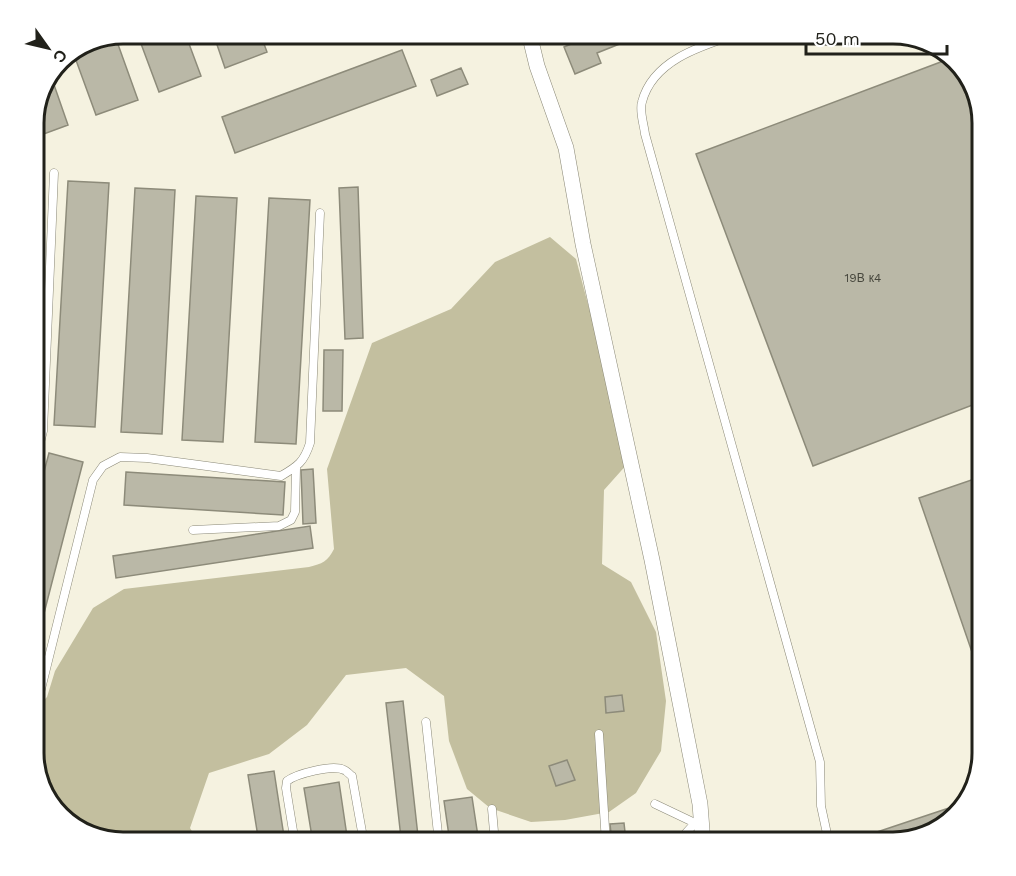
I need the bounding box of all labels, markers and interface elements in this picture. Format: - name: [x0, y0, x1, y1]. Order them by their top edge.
- north arrow: [18, 18, 78, 78]
- scale bar: [806, 18, 947, 56]
- text: 50 m: [815, 28, 860, 49]
- text: С: [49, 46, 71, 67]
- house number: 19В к4: [845, 271, 881, 285]

